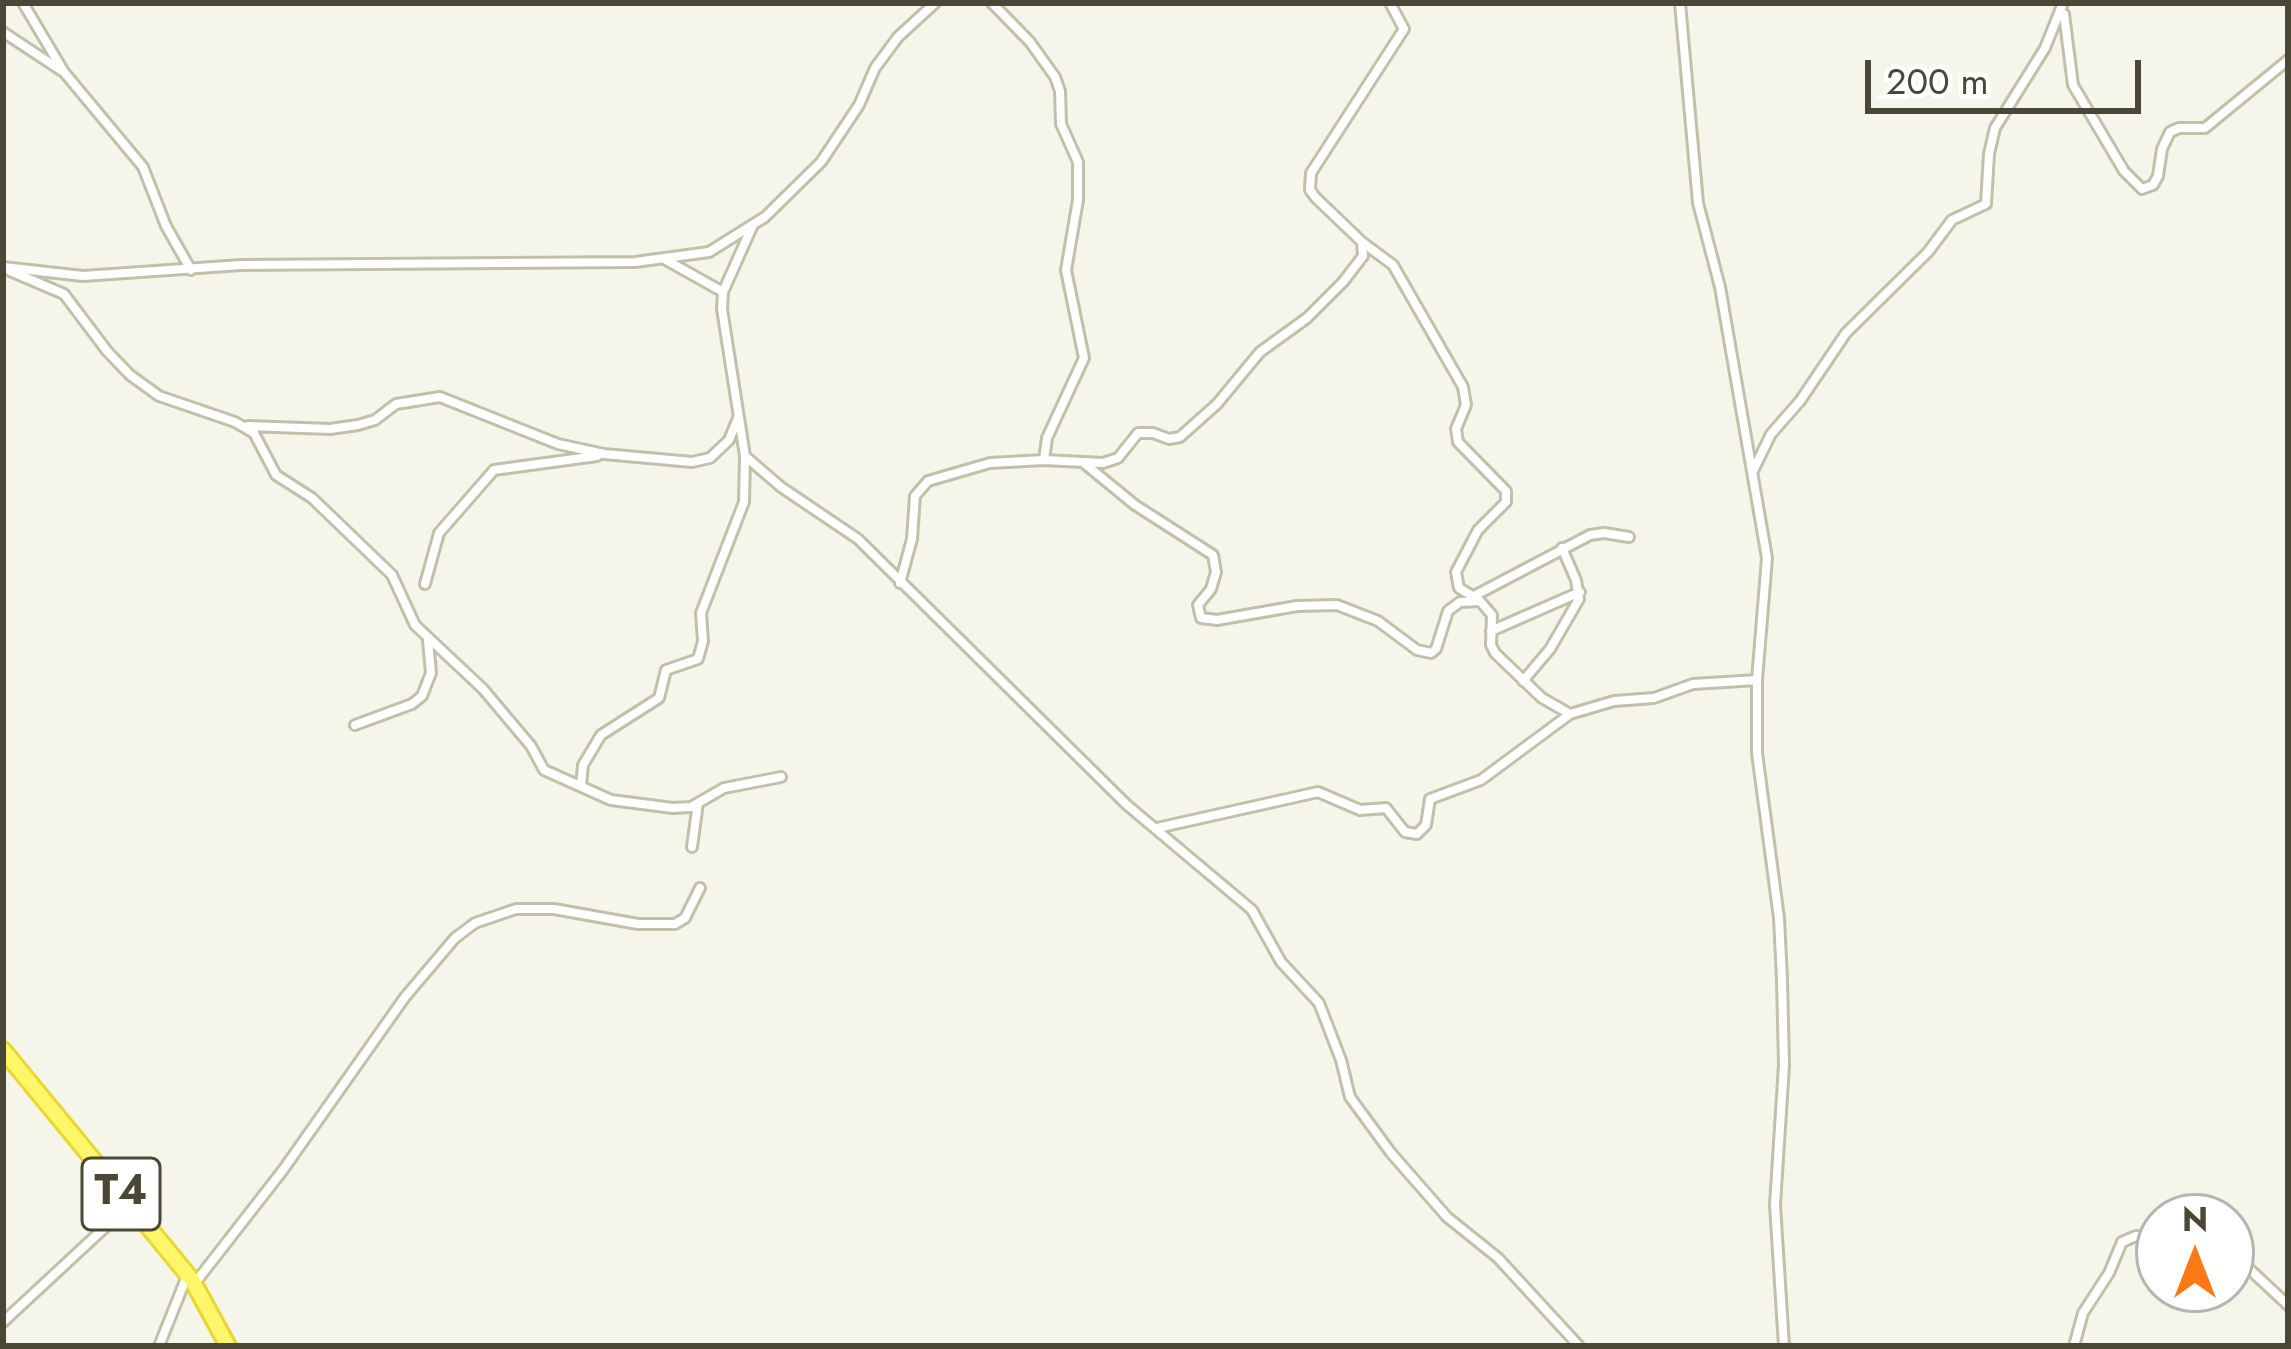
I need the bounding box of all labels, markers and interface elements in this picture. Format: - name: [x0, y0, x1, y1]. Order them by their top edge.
- scale bar: [1871, 36, 2147, 110]
- text: 200 m: [1886, 55, 1989, 107]
- road number: T4: [82, 1158, 160, 1230]
- north arrow: [2135, 1193, 2255, 1313]
- text: N: [2182, 1196, 2208, 1243]

